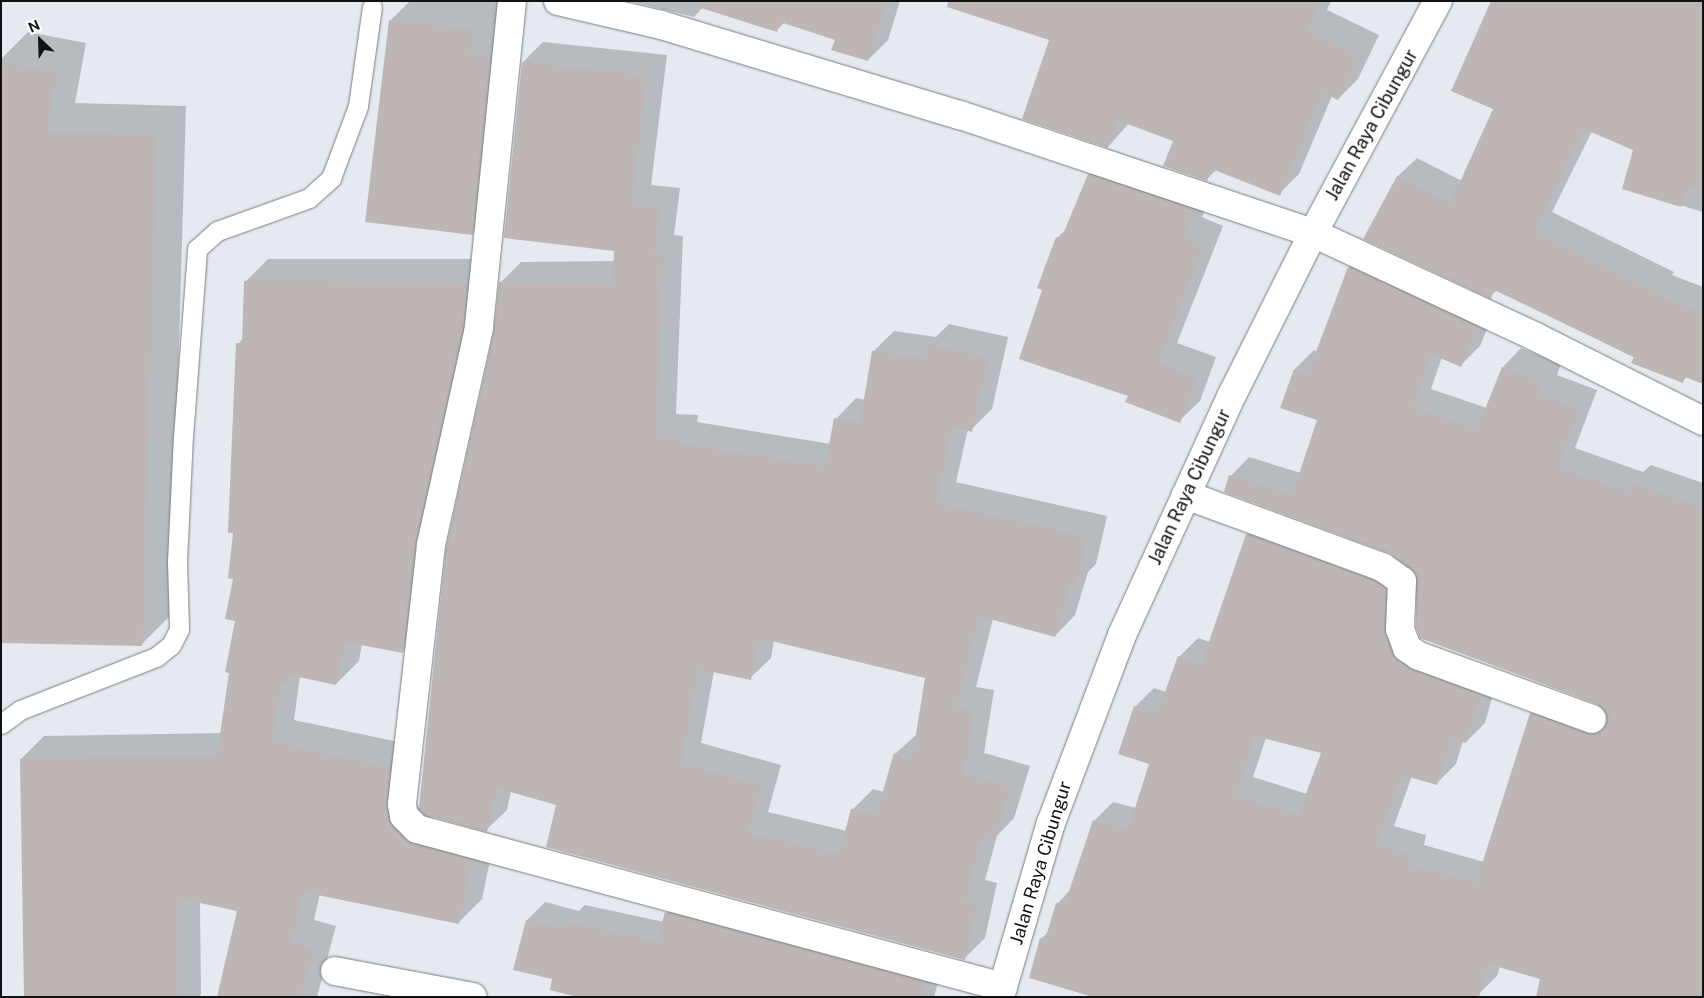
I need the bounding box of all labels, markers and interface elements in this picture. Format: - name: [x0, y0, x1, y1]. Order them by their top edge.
- north arrow: [15, 15, 65, 65]
- text: N: [26, 17, 42, 36]
- street label: Jalan Raya Cibungur: [1321, 46, 1423, 204]
- street label: Jalan Raya Cibungur: [1144, 406, 1236, 568]
- street label: Jalan Raya Cibungur: [1006, 779, 1076, 947]

